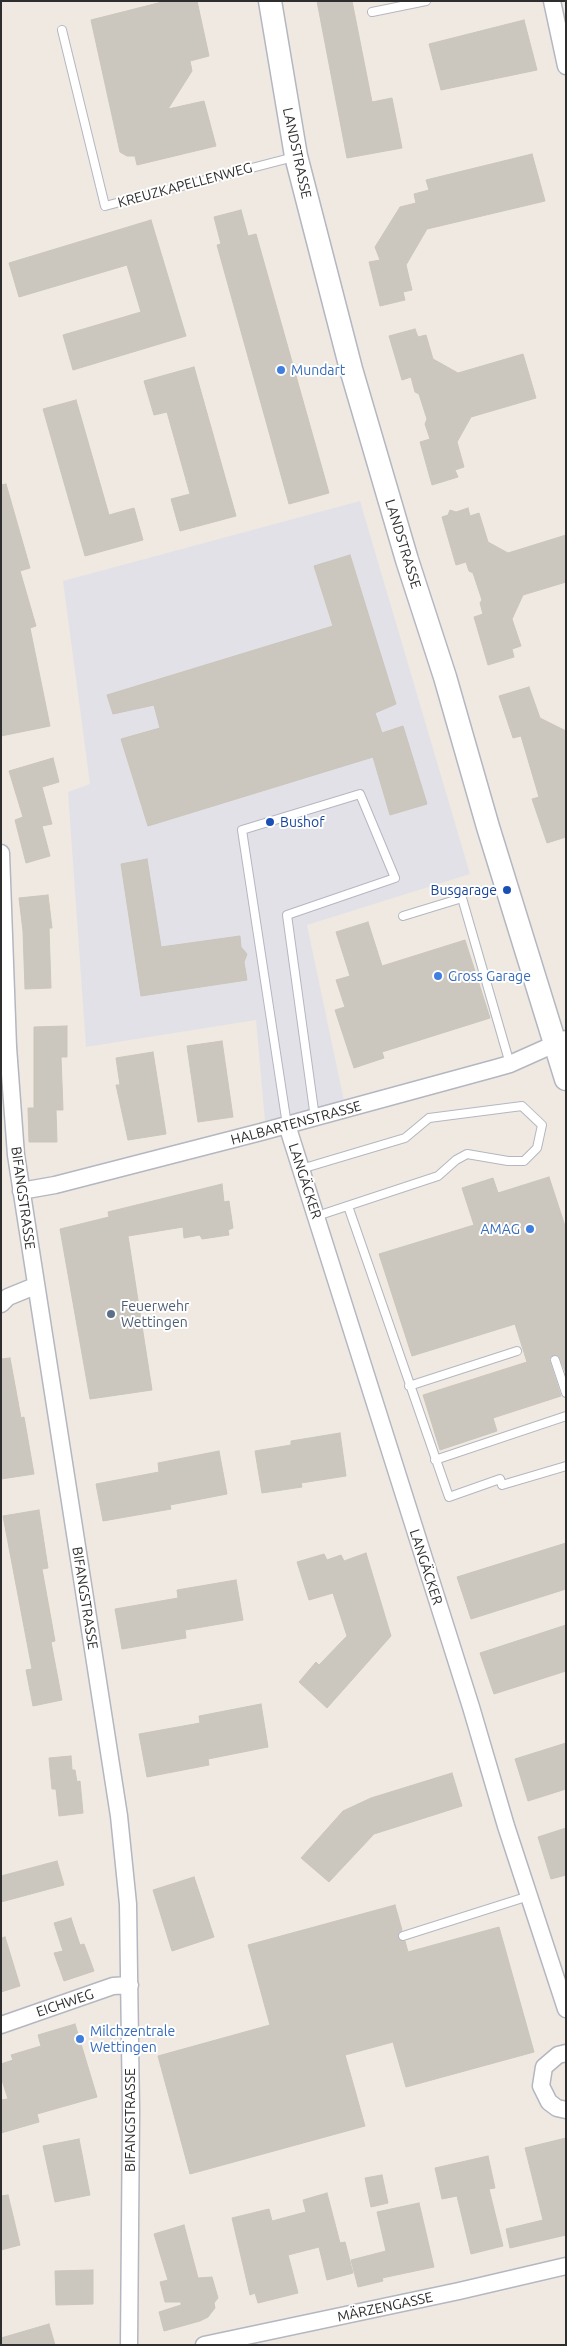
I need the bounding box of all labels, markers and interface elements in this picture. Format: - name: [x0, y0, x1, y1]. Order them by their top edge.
- street label: LANDSTRASSE: [279, 106, 315, 200]
- street label: KREUZKAPELLENWEG: [116, 159, 254, 211]
- place label: Mundart: [291, 362, 345, 378]
- marker: Mundart: [275, 364, 287, 376]
- street label: LANDSTRASSE: [381, 497, 425, 591]
- place label: Bushof: [280, 814, 324, 830]
- marker: Bushof: [264, 816, 276, 828]
- place label: Busgarage: [431, 882, 497, 898]
- marker: Busgarage: [501, 884, 513, 896]
- place label: Gross Garage: [448, 968, 531, 984]
- marker: Gross Garage: [432, 970, 444, 982]
- street label: HALBARTENSTRASSE: [229, 1097, 363, 1149]
- street label: LANGÄCKER: [285, 1141, 325, 1221]
- street label: BIFANGSTRASSE: [7, 1145, 39, 1251]
- place label: AMAG: [480, 1221, 520, 1237]
- marker: AMAG: [524, 1223, 536, 1235]
- place label: Feuerwehr Wettingen: [121, 1298, 189, 1330]
- marker: Feuerwehr Wettingen: [105, 1308, 117, 1320]
- street label: LANGÄCKER: [406, 1527, 446, 1607]
- street label: BIFANGSTRASSE: [69, 1545, 101, 1651]
- street label: EICHWEG: [34, 1985, 96, 2021]
- place label: Milchzentrale Wettingen: [90, 2023, 175, 2056]
- marker: Milchzentrale Wettingen: [74, 2033, 86, 2045]
- street label: BIFANGSTRASSE: [122, 2068, 138, 2172]
- street label: MÄRZENGASSE: [336, 2289, 434, 2325]

